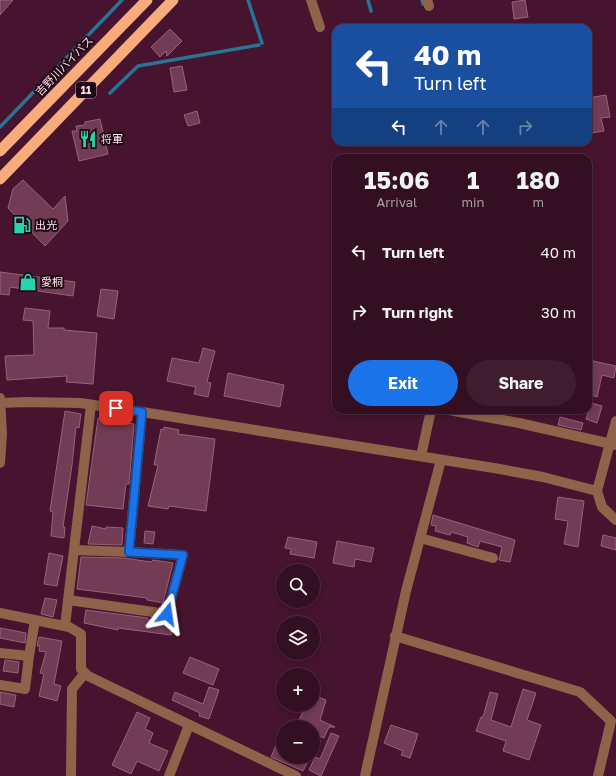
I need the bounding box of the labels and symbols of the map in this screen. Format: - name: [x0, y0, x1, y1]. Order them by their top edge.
- street label: 吉野川バイパス: [32, 34, 95, 98]
- road number: 11: [76, 82, 96, 98]
- restaurant icon: 将軍: [78, 129, 98, 149]
- place label: 将軍: [101, 132, 123, 145]
- fuel station icon: 出光: [12, 215, 32, 235]
- place label: 出光: [35, 218, 57, 231]
- shop icon: 愛桐: [18, 272, 38, 292]
- place label: 愛桐: [41, 275, 63, 288]
- pin: [99, 391, 133, 425]
- position arrow: [146, 593, 188, 635]

